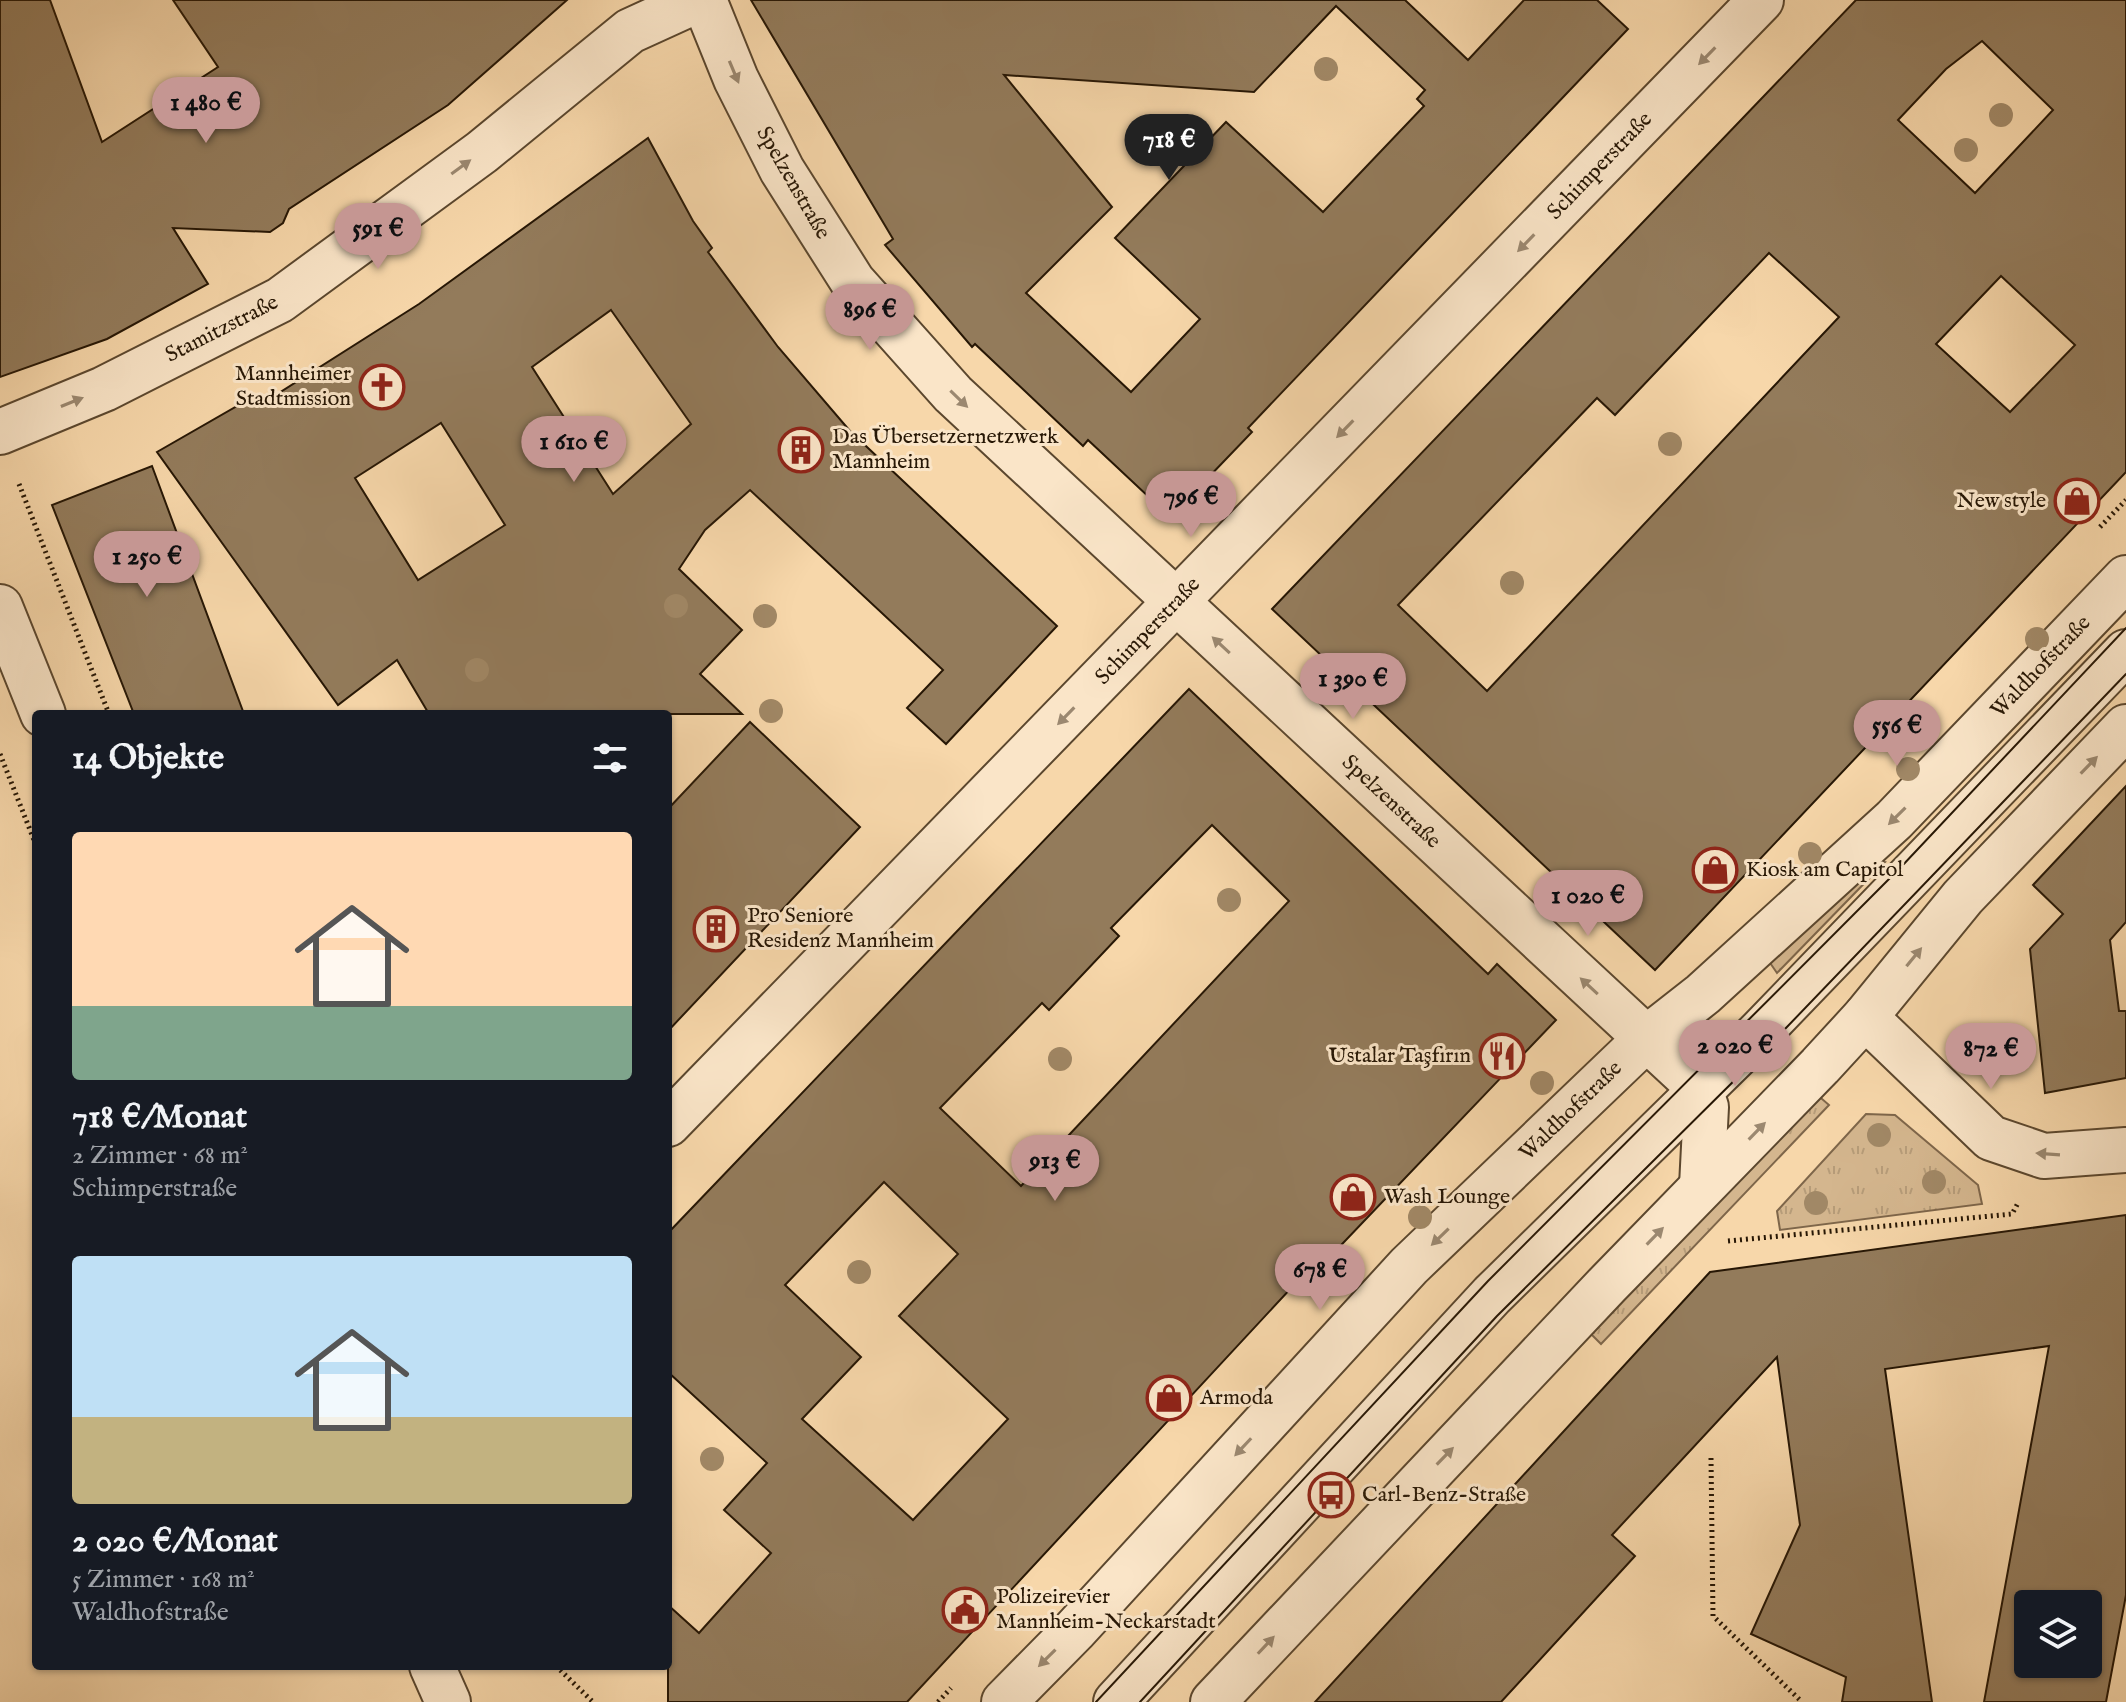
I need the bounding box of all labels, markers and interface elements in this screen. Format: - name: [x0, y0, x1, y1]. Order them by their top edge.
- one-way arrow: [1698, 46, 1717, 65]
- one-way arrow: [727, 60, 740, 84]
- pin: 1 480 €: [132, 77, 280, 145]
- text: 1 480 €: [170, 86, 242, 119]
- street label: Schimperstraße: [1541, 106, 1659, 226]
- pin: 718 €: [1113, 114, 1225, 182]
- street label: Spelzenstraße: [749, 122, 837, 244]
- text: 718 €: [1143, 123, 1195, 156]
- one-way arrow: [451, 160, 471, 176]
- pin: 591 €: [322, 203, 434, 271]
- text: 591 €: [352, 212, 404, 245]
- one-way arrow: [1517, 233, 1536, 252]
- pin: 896 €: [814, 284, 926, 352]
- street label: Stamitzstraße: [161, 289, 283, 369]
- text: 896 €: [843, 293, 897, 326]
- place label: Mannheimer Stadtmission: [235, 360, 351, 413]
- church icon: Mannheimer Stadtmission: [358, 363, 406, 411]
- one-way arrow: [949, 389, 968, 408]
- one-way arrow: [60, 396, 84, 409]
- pin: 1 610 €: [500, 416, 648, 484]
- one-way arrow: [1336, 419, 1354, 438]
- place label: Das Übersetzernetzwerk Mannheim: [832, 423, 1059, 476]
- text: 1 610 €: [539, 425, 609, 458]
- building icon: Das Übersetzernetzwerk Mannheim: [777, 426, 825, 474]
- pin: 796 €: [1135, 471, 1247, 539]
- shop icon: New style: [2053, 477, 2101, 525]
- text: 796 €: [1163, 480, 1219, 513]
- place label: New style: [1956, 487, 2046, 515]
- pin: 1 250 €: [73, 531, 221, 599]
- text: 1 250 €: [112, 540, 182, 573]
- street label: Schimperstraße: [1089, 571, 1207, 691]
- street label: Waldhofstraße: [1985, 610, 2097, 724]
- one-way arrow: [1212, 637, 1231, 655]
- pin: 1 390 €: [1279, 653, 1427, 721]
- text: 1 390 €: [1318, 662, 1388, 695]
- pin: 556 €: [1841, 700, 1953, 768]
- one-way arrow: [1057, 706, 1076, 725]
- text: 556 €: [1872, 709, 1922, 742]
- icon: filters: [588, 736, 632, 780]
- text: 14 Objekte: [72, 737, 224, 780]
- street label: Spelzenstraße: [1336, 749, 1446, 855]
- one-way arrow: [2080, 756, 2098, 775]
- one-way arrow: [1889, 806, 1907, 825]
- shop icon: Kiosk am Capitol: [1691, 846, 1739, 894]
- place label: Kiosk am Capitol: [1746, 856, 1903, 884]
- pin: 1 020 €: [1514, 870, 1662, 938]
- text: 1 020 €: [1551, 879, 1625, 912]
- icon: home: [280, 884, 424, 1028]
- place label: Pro Seniore Residenz Mannheim: [747, 902, 934, 955]
- building icon: Pro Seniore Residenz Mannheim: [692, 905, 740, 953]
- one-way arrow: [1905, 947, 1922, 967]
- one-way arrow: [1580, 977, 1599, 995]
- pin: 2 020 €: [1661, 1020, 1809, 1088]
- pin: 872 €: [1935, 1023, 2047, 1091]
- text: 2 020 €: [1697, 1029, 1773, 1062]
- restaurant icon: Ustalar Taşfırın: [1478, 1032, 1526, 1080]
- text: 872 €: [1963, 1032, 2019, 1065]
- place label: Ustalar Taşfırın: [1329, 1042, 1471, 1070]
- street label: Waldhofstraße: [1514, 1055, 1628, 1167]
- text: 718 €/Monat: [72, 1096, 247, 1139]
- one-way arrow: [1747, 1122, 1766, 1141]
- pin: 913 €: [999, 1135, 1111, 1203]
- text: 2 Zimmer · 68 m²: [72, 1139, 248, 1172]
- text: 913 €: [1029, 1144, 1081, 1177]
- one-way arrow: [2035, 1147, 2061, 1160]
- text: Schimperstraße: [72, 1172, 237, 1205]
- shop icon: Wash Lounge: [1329, 1173, 1377, 1221]
- place label: Wash Lounge: [1384, 1183, 1510, 1211]
- one-way arrow: [1431, 1227, 1450, 1245]
- one-way arrow: [1645, 1227, 1664, 1246]
- pin: 678 €: [1264, 1244, 1376, 1312]
- text: 678 €: [1293, 1253, 1347, 1286]
- icon: home: [280, 1308, 424, 1452]
- shop icon: Armoda: [1145, 1374, 1193, 1422]
- place label: Armoda: [1199, 1384, 1273, 1412]
- one-way arrow: [1235, 1437, 1253, 1456]
- one-way arrow: [1435, 1447, 1453, 1466]
- bus stop icon: Carl-Benz-Straße: [1307, 1471, 1355, 1519]
- place label: Carl-Benz-Straße: [1362, 1481, 1526, 1509]
- text: 2 020 €/Monat: [72, 1520, 278, 1563]
- text: 5 Zimmer · 168 m²: [72, 1563, 255, 1596]
- place label: Polizeirevier Mannheim-Neckarstadt: [996, 1583, 1216, 1636]
- public building icon: Polizeirevier Mannheim-Neckarstadt: [941, 1586, 989, 1634]
- map controls: [2014, 1590, 2102, 1678]
- button: layers: [2014, 1590, 2102, 1678]
- text: Waldhofstraße: [72, 1596, 229, 1629]
- one-way arrow: [1257, 1636, 1275, 1655]
- one-way arrow: [1039, 1648, 1057, 1667]

